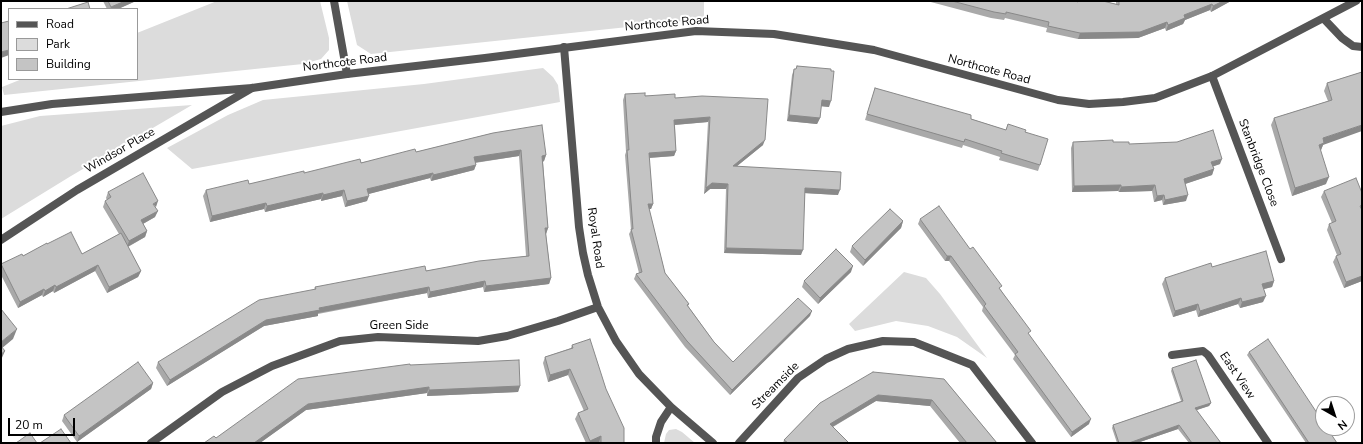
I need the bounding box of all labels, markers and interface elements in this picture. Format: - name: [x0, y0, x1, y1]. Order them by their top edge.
- legend: [8, 8, 138, 80]
- street label: Northcote Road: [624, 13, 710, 35]
- text: Road: [46, 16, 74, 32]
- text: Park: [46, 36, 70, 52]
- street label: Northcote Road: [302, 51, 388, 75]
- street label: Northcote Road: [946, 52, 1032, 88]
- text: Building: [46, 56, 91, 72]
- street label: Stanbridge Close: [1235, 117, 1281, 209]
- street label: Windsor Place: [82, 125, 158, 177]
- street label: Royal Road: [584, 207, 606, 269]
- street label: Green Side: [369, 319, 429, 333]
- street label: East View: [1216, 350, 1258, 402]
- street label: Streamside: [749, 359, 803, 413]
- north arrow: [1315, 396, 1355, 436]
- scale bar: [10, 410, 77, 436]
- text: 20 m: [15, 417, 43, 433]
- text: N: [1334, 417, 1350, 433]

